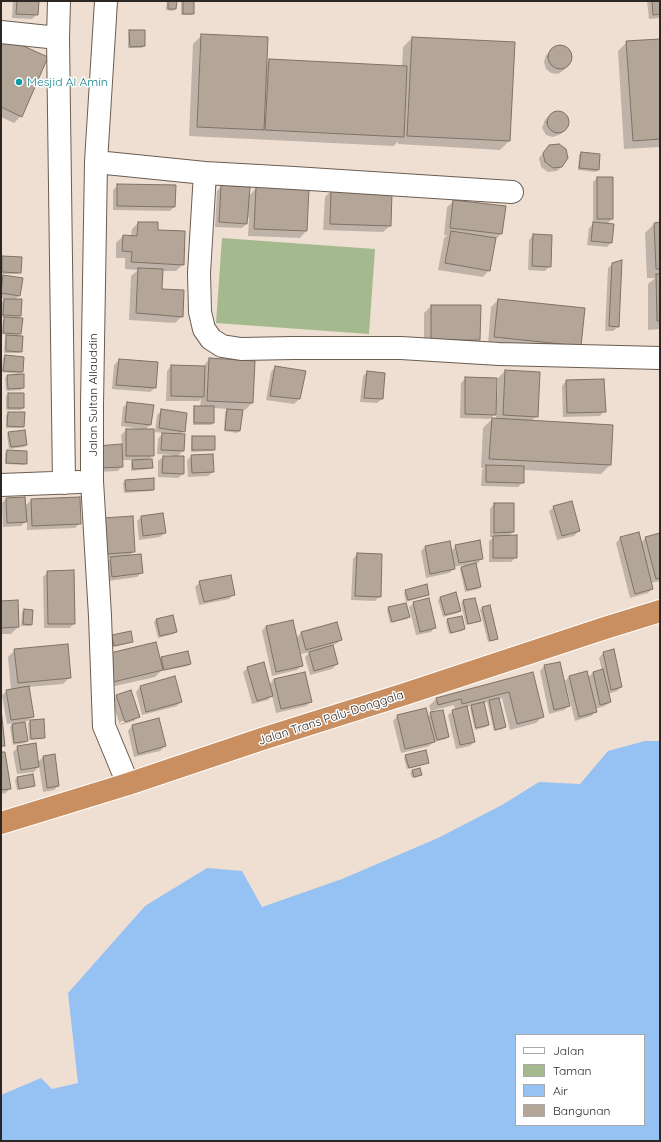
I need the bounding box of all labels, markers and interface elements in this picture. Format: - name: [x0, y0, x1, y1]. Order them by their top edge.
- place label: Mesjid Al Amin: [27, 75, 108, 89]
- marker: Mesjid Al Amin: [14, 77, 24, 87]
- street label: Jalan Sultan Allauddin: [86, 333, 100, 457]
- street label: Jalan Trans Palu-Donggala: [256, 688, 406, 748]
- legend: [515, 1034, 645, 1126]
- text: Jalan: [553, 1043, 584, 1058]
- text: Taman: [553, 1063, 591, 1078]
- text: Air: [553, 1083, 568, 1098]
- text: Bangunan: [553, 1103, 610, 1118]

